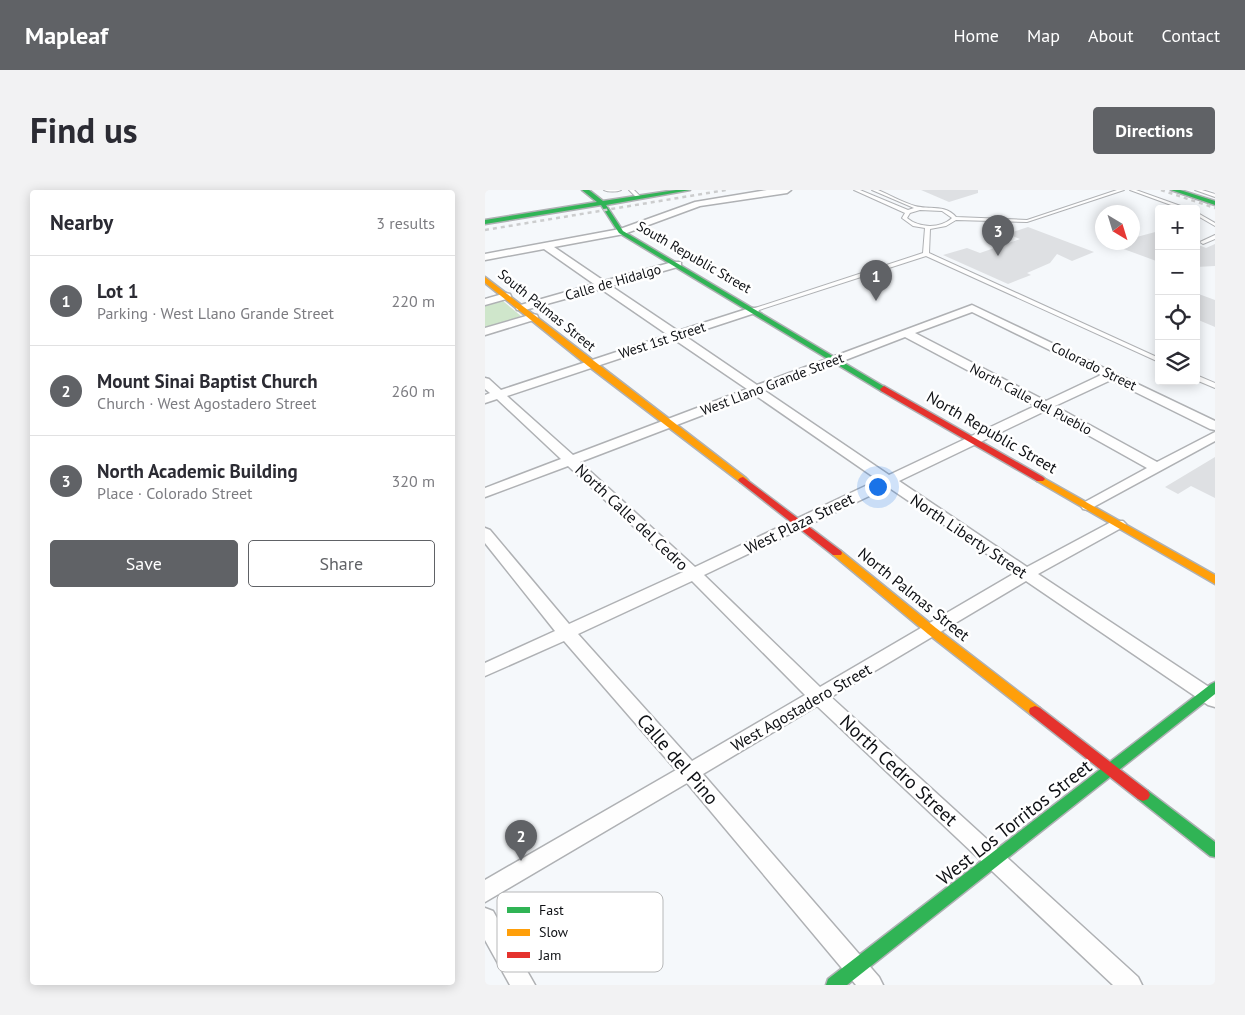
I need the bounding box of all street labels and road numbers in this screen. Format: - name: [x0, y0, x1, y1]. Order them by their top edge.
- street label: South Republic Street: [633, 217, 755, 297]
- street label: Calle de Hidalgo: [563, 260, 663, 304]
- street label: South Palmas Street: [494, 265, 600, 355]
- street label: West 1st Street: [616, 317, 708, 363]
- street label: Colorado Street: [1048, 338, 1140, 395]
- street label: West Llano Grande Street: [698, 348, 846, 420]
- street label: North Calle del Pueblo: [967, 359, 1095, 439]
- street label: North Republic Street: [923, 386, 1061, 478]
- street label: North Calle del Cedro: [571, 459, 693, 575]
- street label: West Plaza Street: [741, 488, 857, 558]
- street label: North Liberty Street: [907, 490, 1032, 583]
- street label: North Palmas Street: [854, 543, 974, 645]
- street label: West Agostadero Street: [727, 658, 875, 755]
- street label: Calle del Pino: [632, 709, 724, 809]
- street label: North Cedro Street: [835, 709, 963, 831]
- street label: West Los Torritos Street: [932, 754, 1097, 890]

